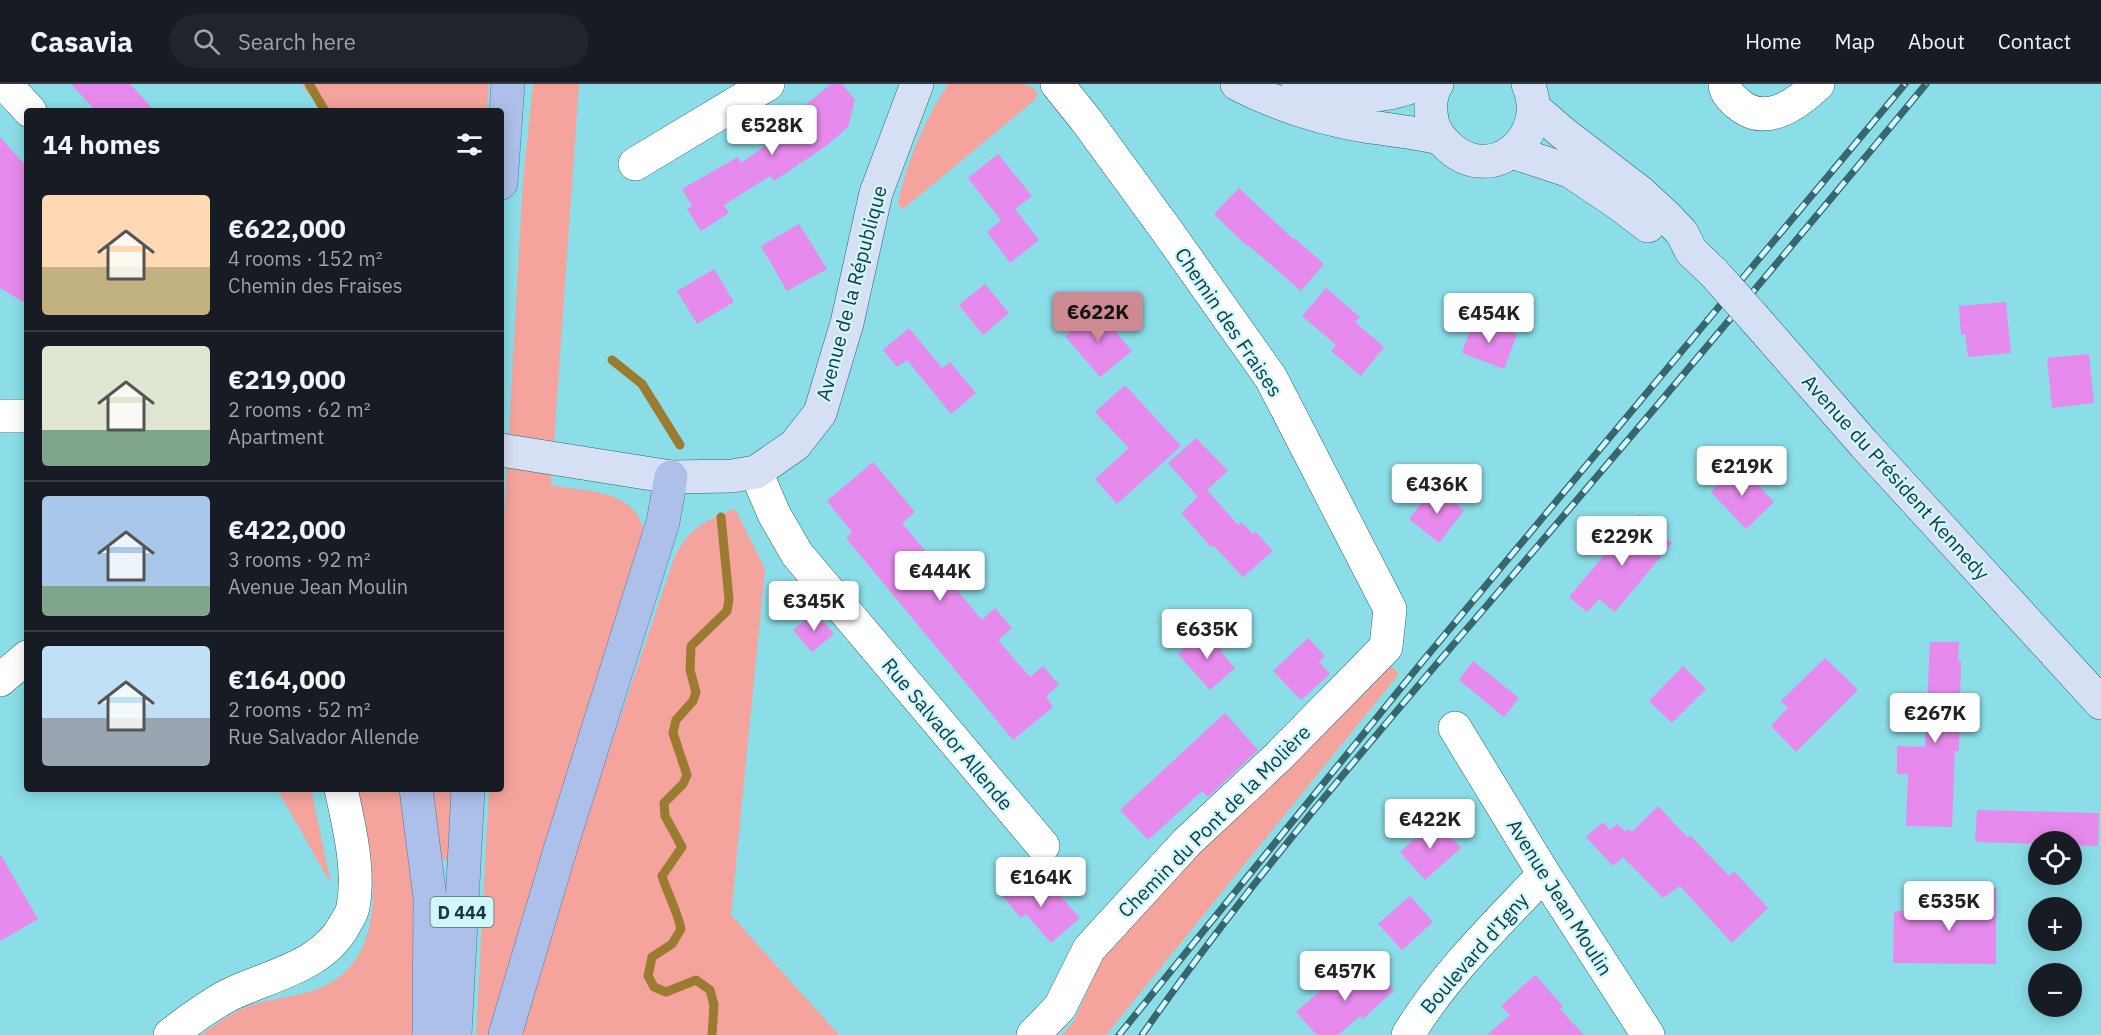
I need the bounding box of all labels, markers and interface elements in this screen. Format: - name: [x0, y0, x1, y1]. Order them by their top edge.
- search box: [169, 14, 589, 68]
- text: Casavia: [30, 23, 133, 60]
- icon: search: [190, 25, 223, 58]
- text: Search here: [238, 27, 356, 56]
- text: Home: [1745, 27, 1802, 55]
- text: Map: [1835, 27, 1875, 55]
- text: About: [1908, 27, 1965, 55]
- text: Contact: [1998, 27, 2071, 55]
- pin: €528K: [730, 105, 814, 156]
- text: €528K: [741, 111, 803, 138]
- text: 14 homes: [42, 127, 160, 161]
- icon: filters: [453, 128, 486, 161]
- street label: Avenue de la République: [809, 182, 893, 404]
- text: €622,000: [228, 211, 346, 245]
- icon: home: [90, 219, 162, 291]
- street label: Chemin des Fraises: [1169, 242, 1289, 402]
- text: 4 rooms · 152 m²: [228, 245, 383, 272]
- text: Chemin des Fraises: [228, 272, 403, 299]
- pin: €622K: [1056, 292, 1140, 343]
- pin: €454K: [1447, 293, 1531, 344]
- text: €622K: [1067, 298, 1129, 325]
- text: €454K: [1458, 299, 1520, 326]
- text: €219,000: [228, 362, 346, 396]
- street label: Avenue du Président Kennedy: [1796, 368, 1996, 586]
- icon: home: [90, 370, 162, 442]
- text: 2 rooms · 62 m²: [228, 396, 371, 423]
- text: Apartment: [228, 423, 324, 450]
- pin: €219K: [1700, 446, 1784, 497]
- text: €219K: [1711, 452, 1773, 479]
- pin: €436K: [1395, 464, 1479, 515]
- text: €436K: [1406, 470, 1468, 497]
- text: €422,000: [228, 512, 346, 546]
- pin: €229K: [1580, 516, 1664, 567]
- icon: home: [90, 520, 162, 592]
- text: €229K: [1591, 522, 1653, 549]
- text: 3 rooms · 92 m²: [228, 546, 371, 573]
- pin: €444K: [898, 551, 982, 602]
- text: €444K: [909, 557, 971, 584]
- text: Avenue Jean Moulin: [228, 573, 408, 600]
- pin: €345K: [772, 581, 856, 632]
- text: €345K: [783, 587, 845, 614]
- pin: €635K: [1165, 609, 1249, 660]
- text: €635K: [1176, 615, 1238, 642]
- street label: Rue Salvador Allende: [876, 652, 1020, 816]
- text: €164,000: [228, 662, 346, 696]
- icon: home: [90, 670, 162, 742]
- pin: €267K: [1893, 693, 1977, 744]
- text: 2 rooms · 52 m²: [228, 696, 371, 723]
- text: €267K: [1904, 699, 1966, 726]
- street label: Chemin du Pont de la Molière: [1112, 719, 1316, 923]
- text: Rue Salvador Allende: [228, 723, 419, 750]
- pin: €422K: [1388, 799, 1472, 850]
- text: €422K: [1399, 805, 1461, 832]
- street label: Avenue Jean Moulin: [1501, 814, 1619, 980]
- map controls: [2028, 831, 2082, 1017]
- button: locate: [2028, 831, 2082, 885]
- pin: €164K: [999, 857, 1083, 908]
- text: €164K: [1010, 863, 1072, 890]
- pin: €535K: [1907, 881, 1991, 932]
- street label: Boulevard d'Igny: [1414, 887, 1534, 1019]
- text: €535K: [1918, 887, 1980, 914]
- road number: D 444: [430, 897, 494, 927]
- button: +: [2028, 897, 2082, 951]
- pin: €457K: [1303, 951, 1387, 1002]
- text: €457K: [1314, 957, 1376, 984]
- button: −: [2028, 963, 2082, 1017]

